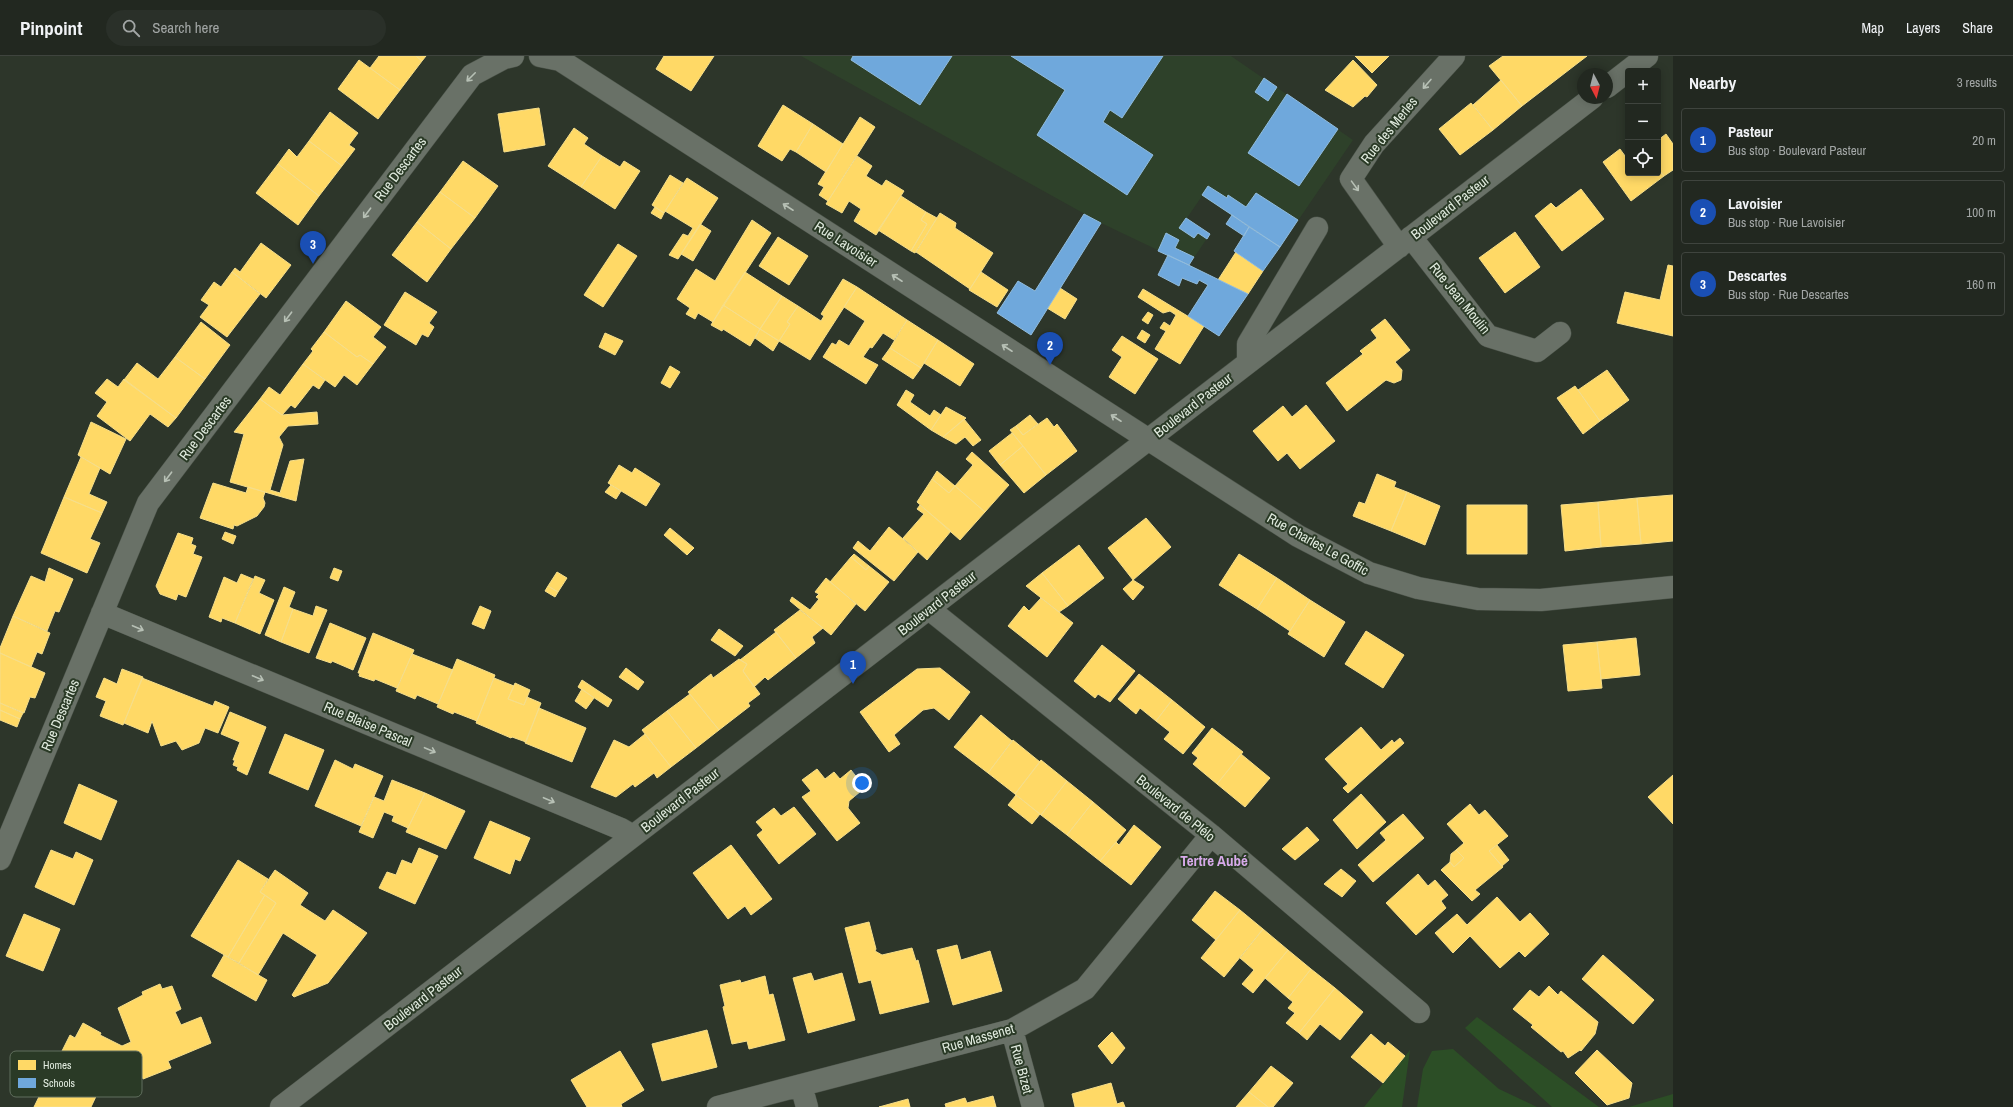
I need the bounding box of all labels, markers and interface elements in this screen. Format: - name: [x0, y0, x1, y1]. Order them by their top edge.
- search box: [106, 10, 386, 46]
- text: Pinpoint: [20, 15, 82, 41]
- icon: search: [120, 17, 142, 39]
- text: Search here: [152, 17, 219, 38]
- text: Map: [1862, 19, 1884, 37]
- text: Layers: [1906, 19, 1940, 37]
- text: Share: [1962, 19, 1993, 37]
- north arrow: [1577, 68, 1613, 104]
- map controls: [1625, 68, 1661, 176]
- button: +: [1625, 68, 1661, 104]
- text: Nearby: [1689, 71, 1736, 94]
- one-way arrow: [466, 72, 476, 82]
- text: 3 results: [1957, 74, 1997, 91]
- one-way arrow: [1422, 79, 1431, 89]
- street label: Rue des Merles: [1357, 93, 1421, 167]
- button: −: [1625, 104, 1661, 140]
- text: Pasteur: [1728, 121, 1773, 142]
- text: 1: [1700, 132, 1706, 149]
- text: 20 m: [1972, 132, 1996, 149]
- street label: Rue Descartes: [370, 133, 430, 205]
- button: locate: [1625, 140, 1661, 176]
- text: Bus stop · Boulevard Pasteur: [1728, 142, 1866, 159]
- street label: Boulevard Pasteur: [1407, 171, 1493, 243]
- one-way arrow: [1351, 180, 1360, 191]
- text: Lavoisier: [1728, 193, 1782, 214]
- one-way arrow: [783, 203, 794, 211]
- text: 2: [1700, 204, 1706, 221]
- text: 100 m: [1966, 204, 1996, 221]
- one-way arrow: [362, 208, 371, 219]
- text: Bus stop · Rue Lavoisier: [1728, 214, 1845, 231]
- street label: Rue Lavoisier: [811, 217, 881, 271]
- pin: 3: [300, 231, 326, 264]
- street label: Rue Jean Moulin: [1426, 259, 1494, 337]
- text: Descartes: [1728, 265, 1787, 286]
- one-way arrow: [891, 273, 903, 281]
- text: 3: [1700, 276, 1706, 293]
- text: 160 m: [1966, 276, 1996, 293]
- text: Bus stop · Rue Descartes: [1728, 286, 1849, 303]
- one-way arrow: [284, 312, 293, 323]
- pin: 2: [1037, 332, 1063, 365]
- one-way arrow: [1001, 344, 1012, 352]
- street label: Boulevard Pasteur: [1150, 369, 1236, 441]
- street label: Rue Descartes: [175, 392, 235, 464]
- one-way arrow: [1110, 414, 1122, 422]
- one-way arrow: [163, 471, 172, 482]
- street label: Rue Charles Le Goffic: [1264, 509, 1372, 579]
- street label: Boulevard Pasteur: [894, 567, 980, 639]
- one-way arrow: [132, 625, 144, 632]
- pin: 1: [840, 651, 866, 684]
- one-way arrow: [252, 675, 264, 682]
- street label: Rue Descartes: [37, 676, 83, 753]
- street label: Rue Blaise Pascal: [321, 697, 415, 751]
- one-way arrow: [423, 747, 435, 754]
- street label: Boulevard Pasteur: [637, 764, 723, 836]
- street label: Boulevard de Plélo: [1133, 771, 1219, 845]
- your location: [852, 773, 872, 793]
- one-way arrow: [543, 797, 555, 804]
- district label: Tertre Aubé: [1180, 850, 1248, 871]
- street label: Boulevard Pasteur: [380, 962, 466, 1034]
- street label: Rue Massenet: [940, 1019, 1016, 1057]
- street label: Rue Bizet: [1007, 1042, 1037, 1096]
- legend: [10, 1051, 142, 1097]
- text: Homes: [43, 1058, 72, 1072]
- text: Schools: [43, 1076, 76, 1090]

